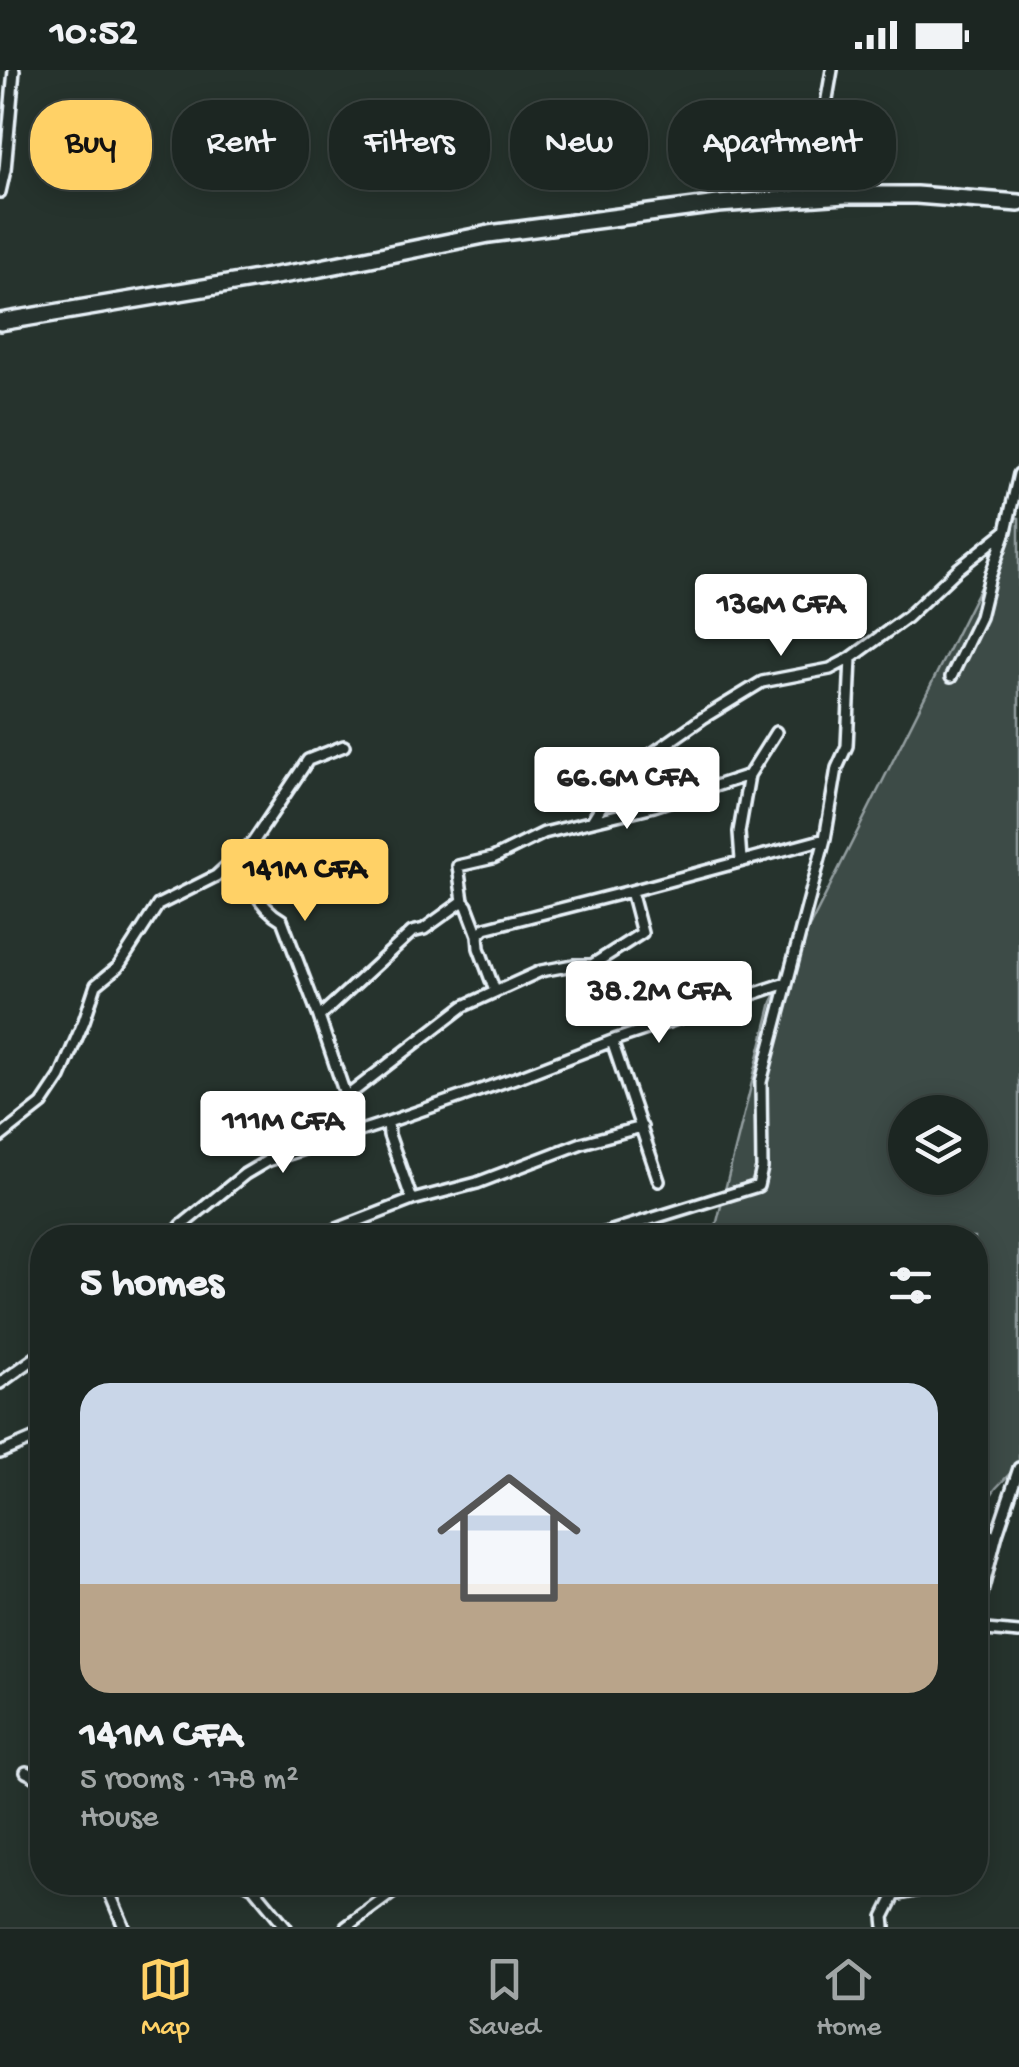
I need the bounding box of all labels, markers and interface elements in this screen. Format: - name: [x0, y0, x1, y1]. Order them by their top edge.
- text: 10:52: [50, 13, 137, 57]
- chip: Buy: [30, 100, 152, 190]
- chip: Rent: [172, 100, 309, 190]
- chip: Filters: [329, 100, 490, 190]
- chip: New: [510, 100, 648, 190]
- chip: Apartment: [668, 100, 896, 190]
- pin: 136M CFA: [678, 574, 884, 659]
- text: 136M CFA: [717, 587, 845, 625]
- pin: 66.6M CFA: [513, 747, 741, 832]
- text: 66.6M CFA: [556, 760, 698, 798]
- pin: 141M CFA: [202, 839, 408, 924]
- text: 141M CFA: [243, 852, 367, 890]
- pin: 38.2M CFA: [545, 961, 773, 1046]
- text: 38.2M CFA: [588, 974, 730, 1012]
- pin: 111M CFA: [180, 1091, 386, 1176]
- map controls: [888, 1095, 988, 1195]
- button: layers: [888, 1095, 988, 1195]
- text: 111M CFA: [222, 1104, 344, 1142]
- icon: filters: [883, 1258, 938, 1313]
- text: 5 homes: [80, 1261, 223, 1310]
- icon: home: [419, 1448, 599, 1628]
- text: 141M CFA: [80, 1713, 242, 1762]
- text: 5 rooms · 178 m²: [80, 1762, 299, 1800]
- text: House: [80, 1800, 158, 1838]
- tab: Map: [138, 1952, 193, 2045]
- tab: Saved: [469, 1952, 540, 2045]
- tab: Home: [816, 1952, 881, 2045]

